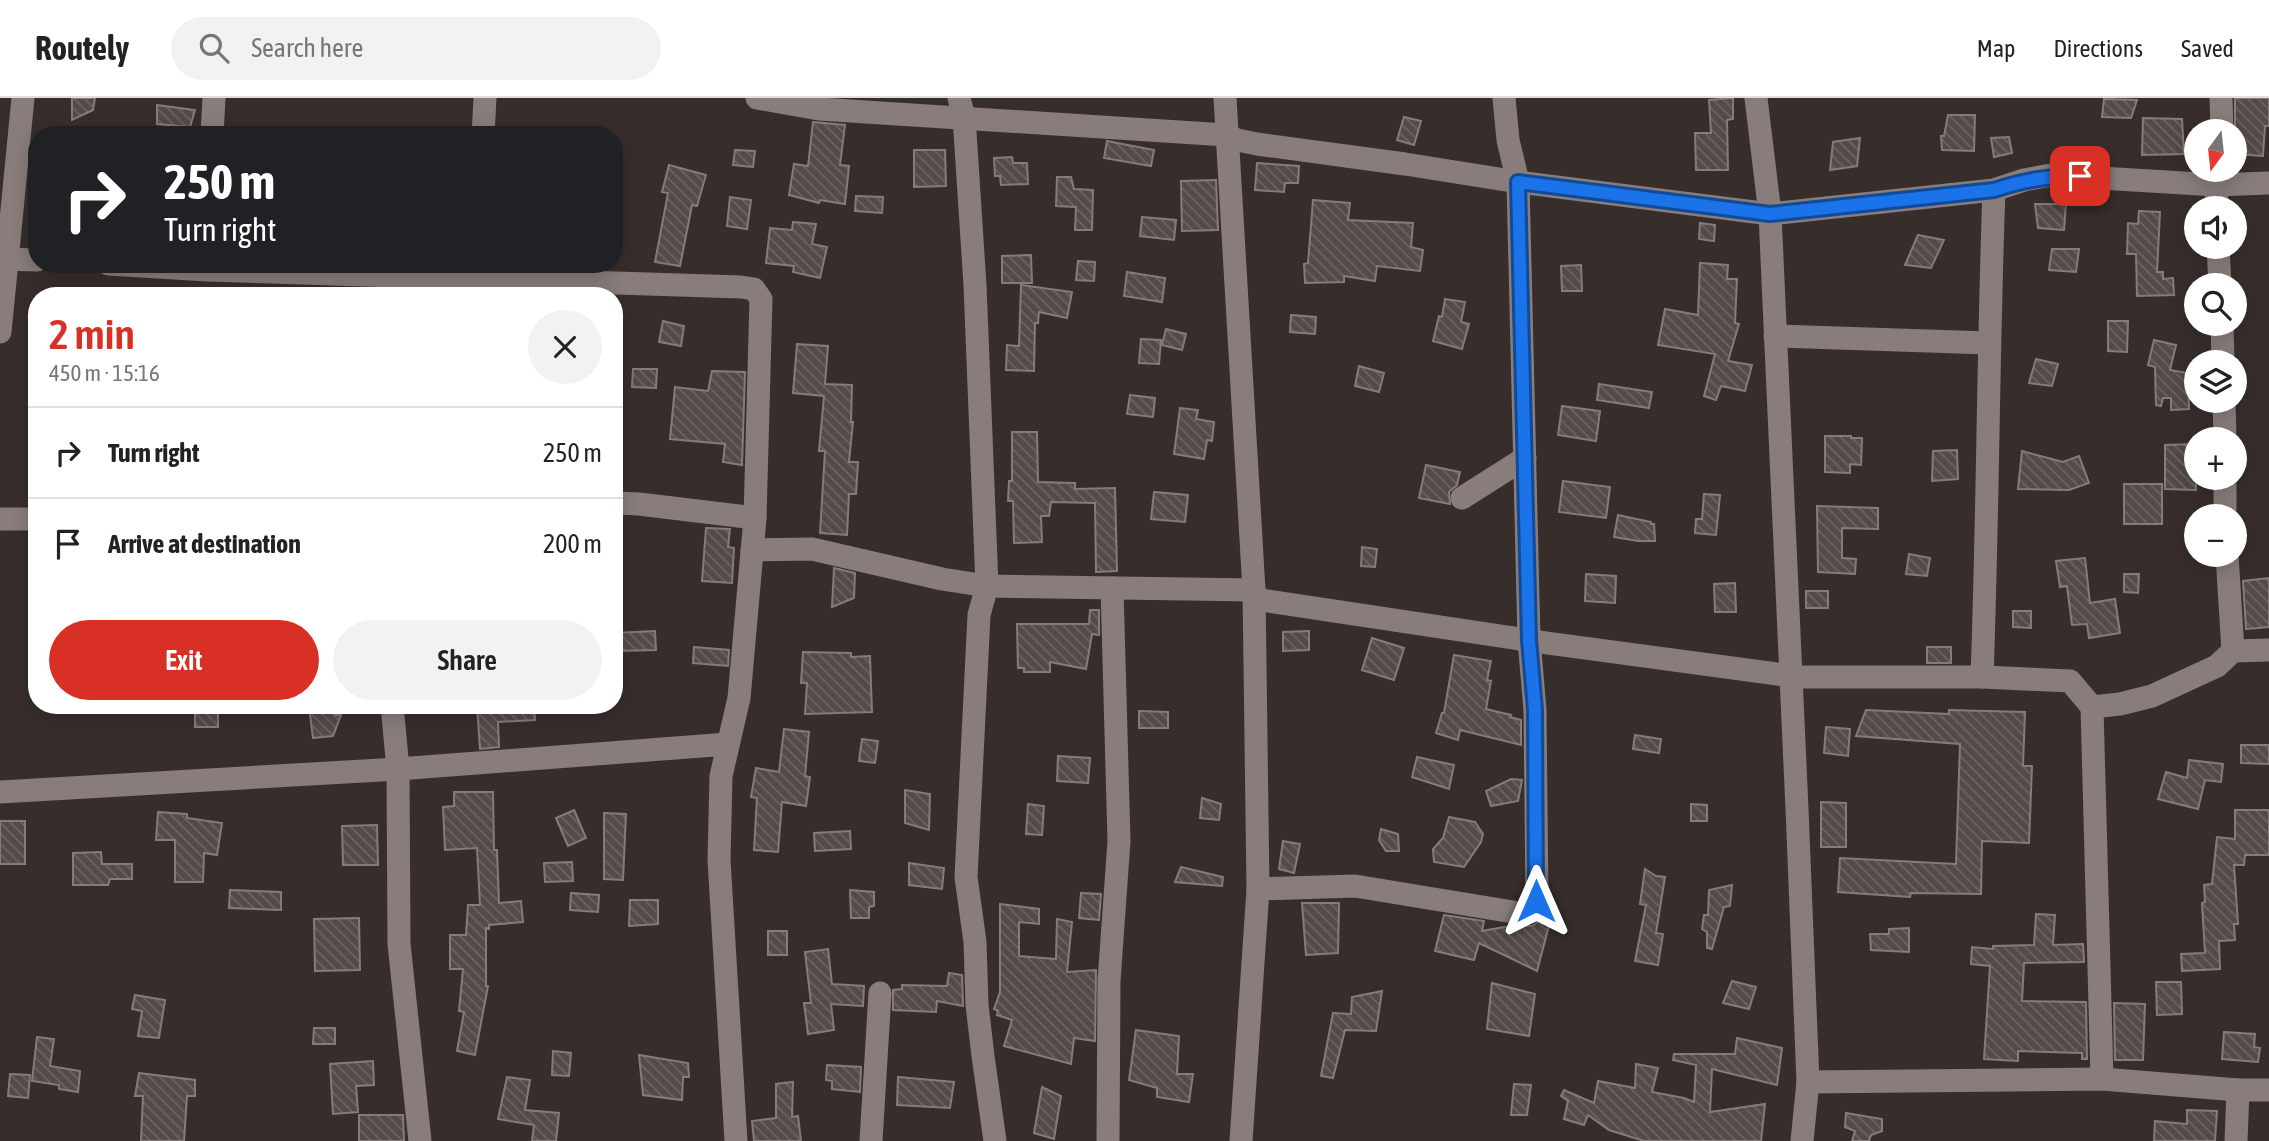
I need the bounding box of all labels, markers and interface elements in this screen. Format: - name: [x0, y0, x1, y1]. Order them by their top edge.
- search box: [171, 17, 661, 80]
- text: Routely: [35, 29, 129, 67]
- icon: search: [195, 29, 233, 67]
- text: Search here: [251, 33, 363, 63]
- text: Map: [1977, 35, 2015, 62]
- text: Directions: [2053, 35, 2143, 62]
- text: Saved: [2181, 35, 2234, 62]
- north arrow: [2184, 119, 2247, 182]
- map controls: [2184, 119, 2247, 567]
- pin: [2050, 146, 2110, 206]
- text: 250 m: [164, 153, 275, 209]
- icon: right: [49, 154, 140, 245]
- icon: arrive: [2061, 157, 2099, 195]
- button: sound: [2184, 196, 2247, 259]
- text: Turn right: [164, 211, 277, 248]
- button: search: [2184, 273, 2247, 336]
- text: 2 min: [49, 310, 135, 358]
- button: close: [528, 310, 602, 384]
- button: layers: [2184, 350, 2247, 413]
- text: 450 m · 15:16: [49, 360, 160, 386]
- button: +: [2184, 427, 2247, 490]
- icon: right: [49, 434, 87, 472]
- text: Turn right: [108, 438, 199, 468]
- text: 250 m: [543, 438, 602, 468]
- button: −: [2184, 504, 2247, 567]
- icon: arrive: [49, 525, 87, 563]
- text: Arrive at destination: [108, 529, 301, 559]
- text: 200 m: [543, 529, 602, 559]
- button: Exit: [49, 620, 319, 700]
- button: Share: [333, 620, 602, 700]
- position arrow: [1499, 864, 1573, 938]

